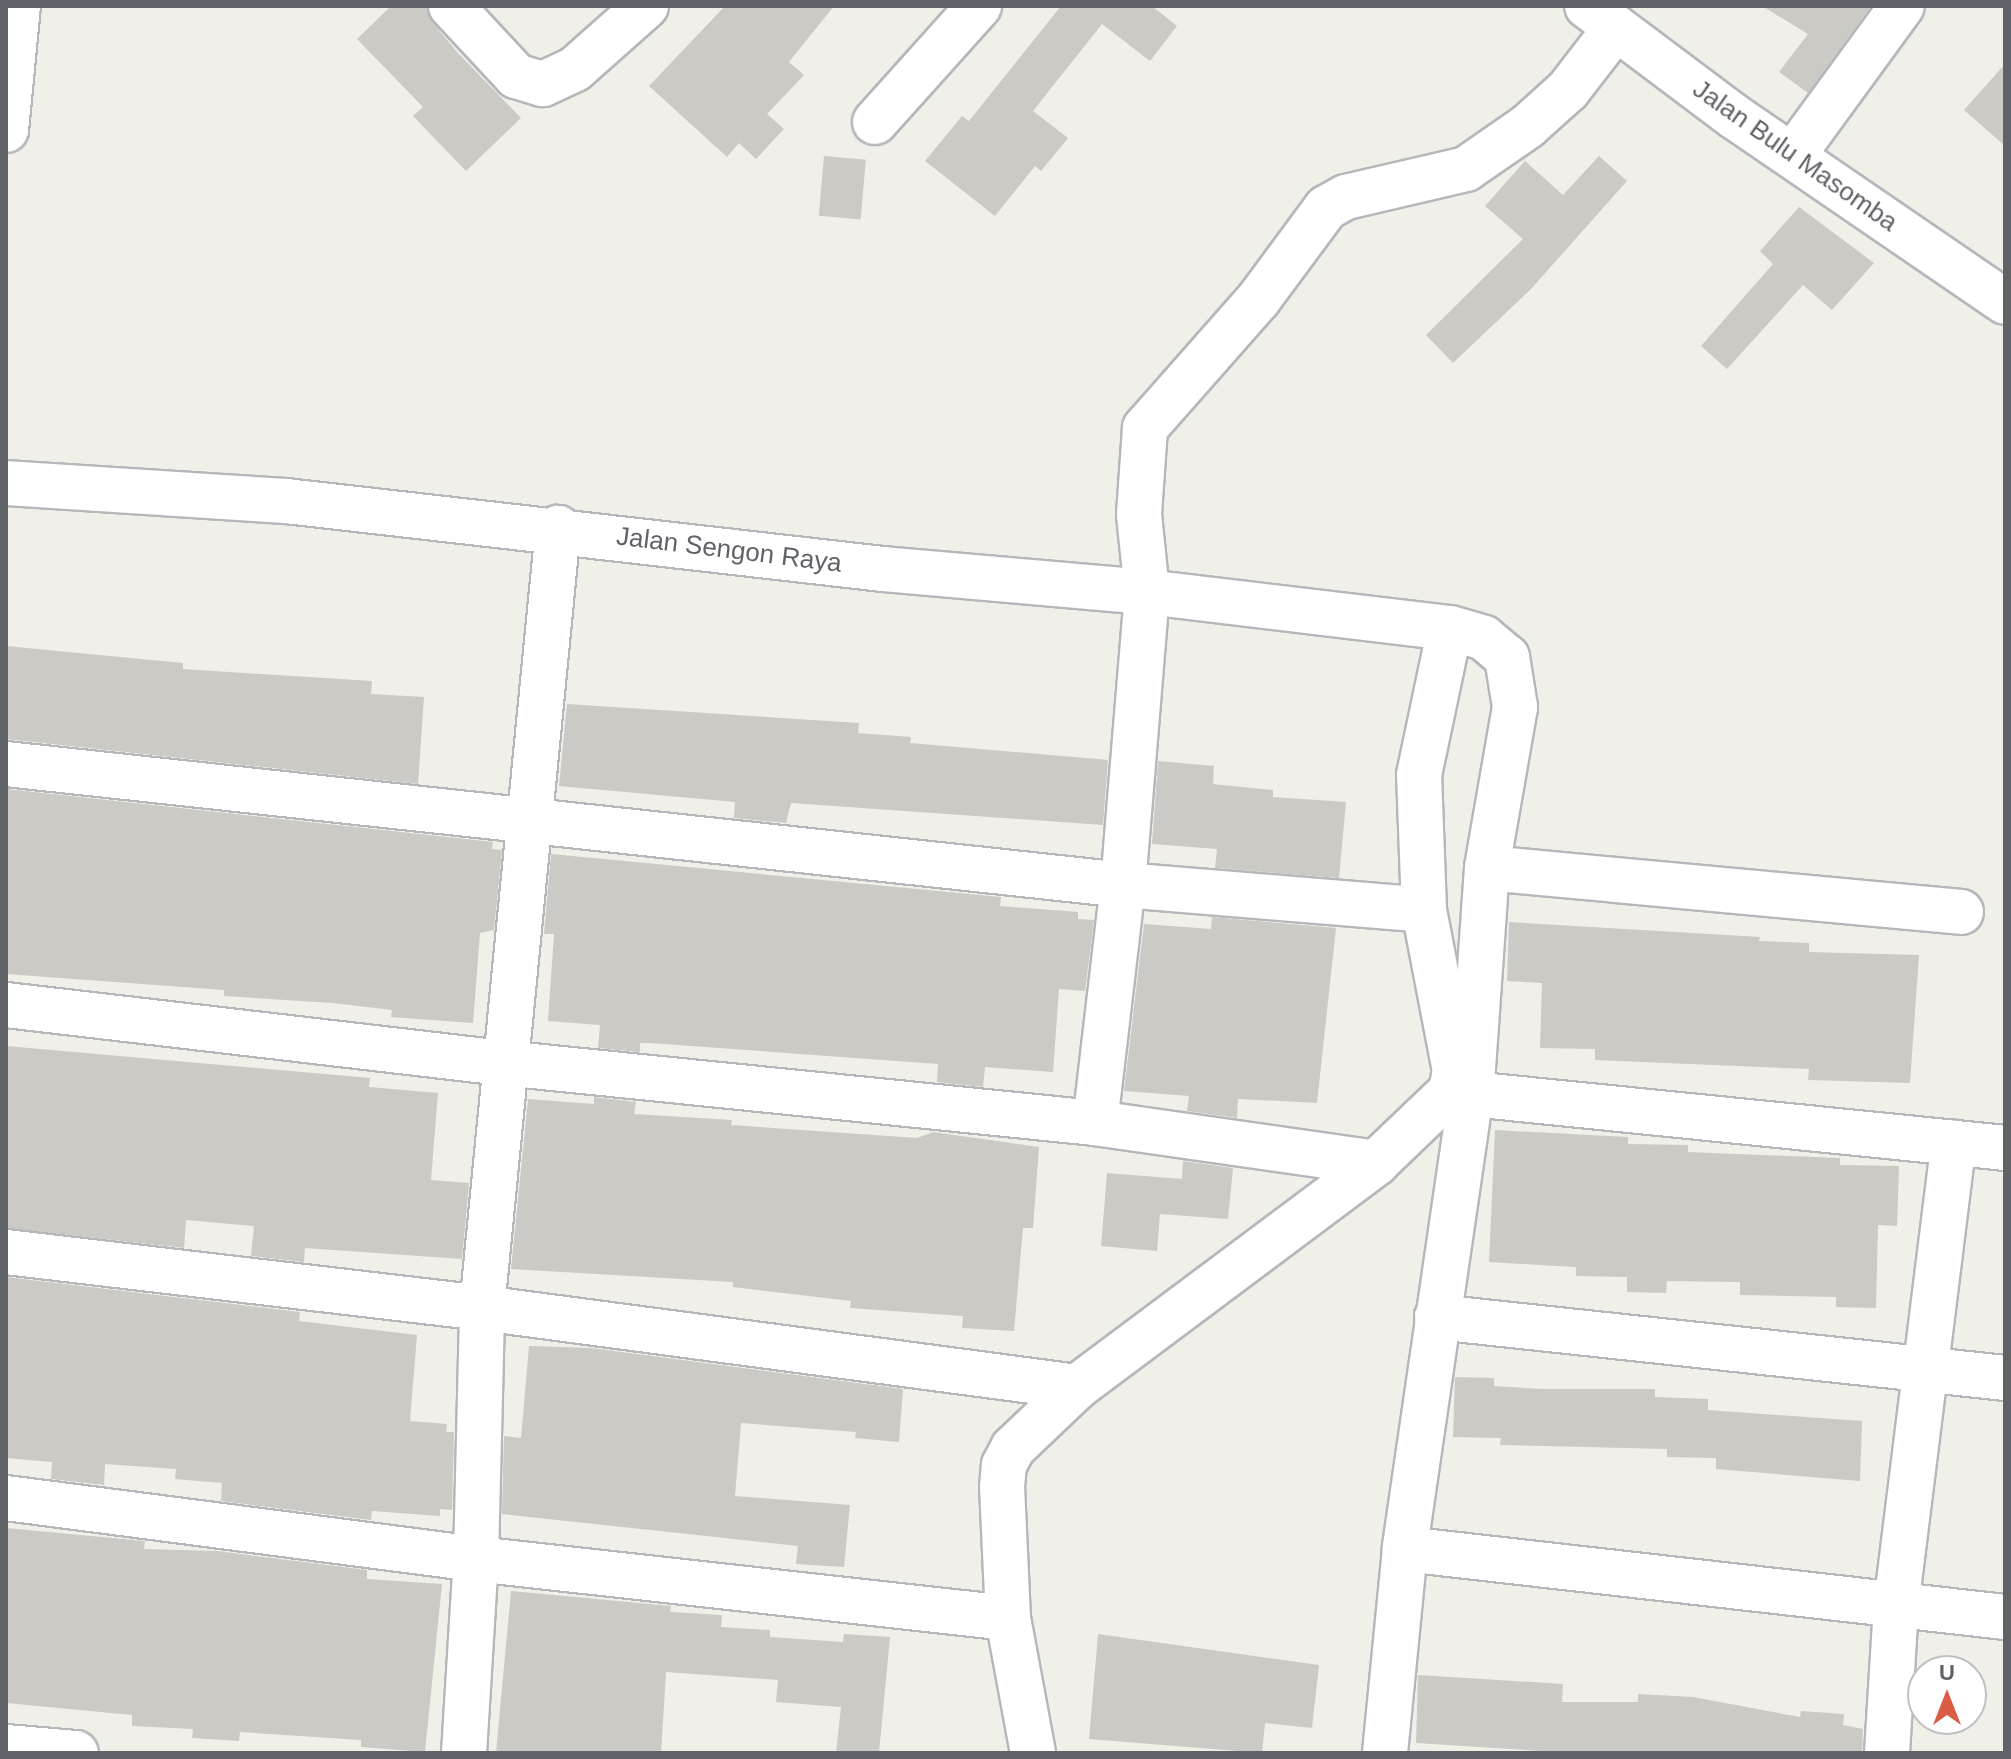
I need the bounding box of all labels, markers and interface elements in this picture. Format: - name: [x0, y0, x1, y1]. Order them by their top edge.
- street label: Jalan Bulu Masomba: [1687, 74, 1903, 238]
- street label: Jalan Sengon Raya: [614, 521, 844, 579]
- north arrow: [1907, 1655, 1987, 1735]
- text: U: [1939, 1660, 1955, 1685]

